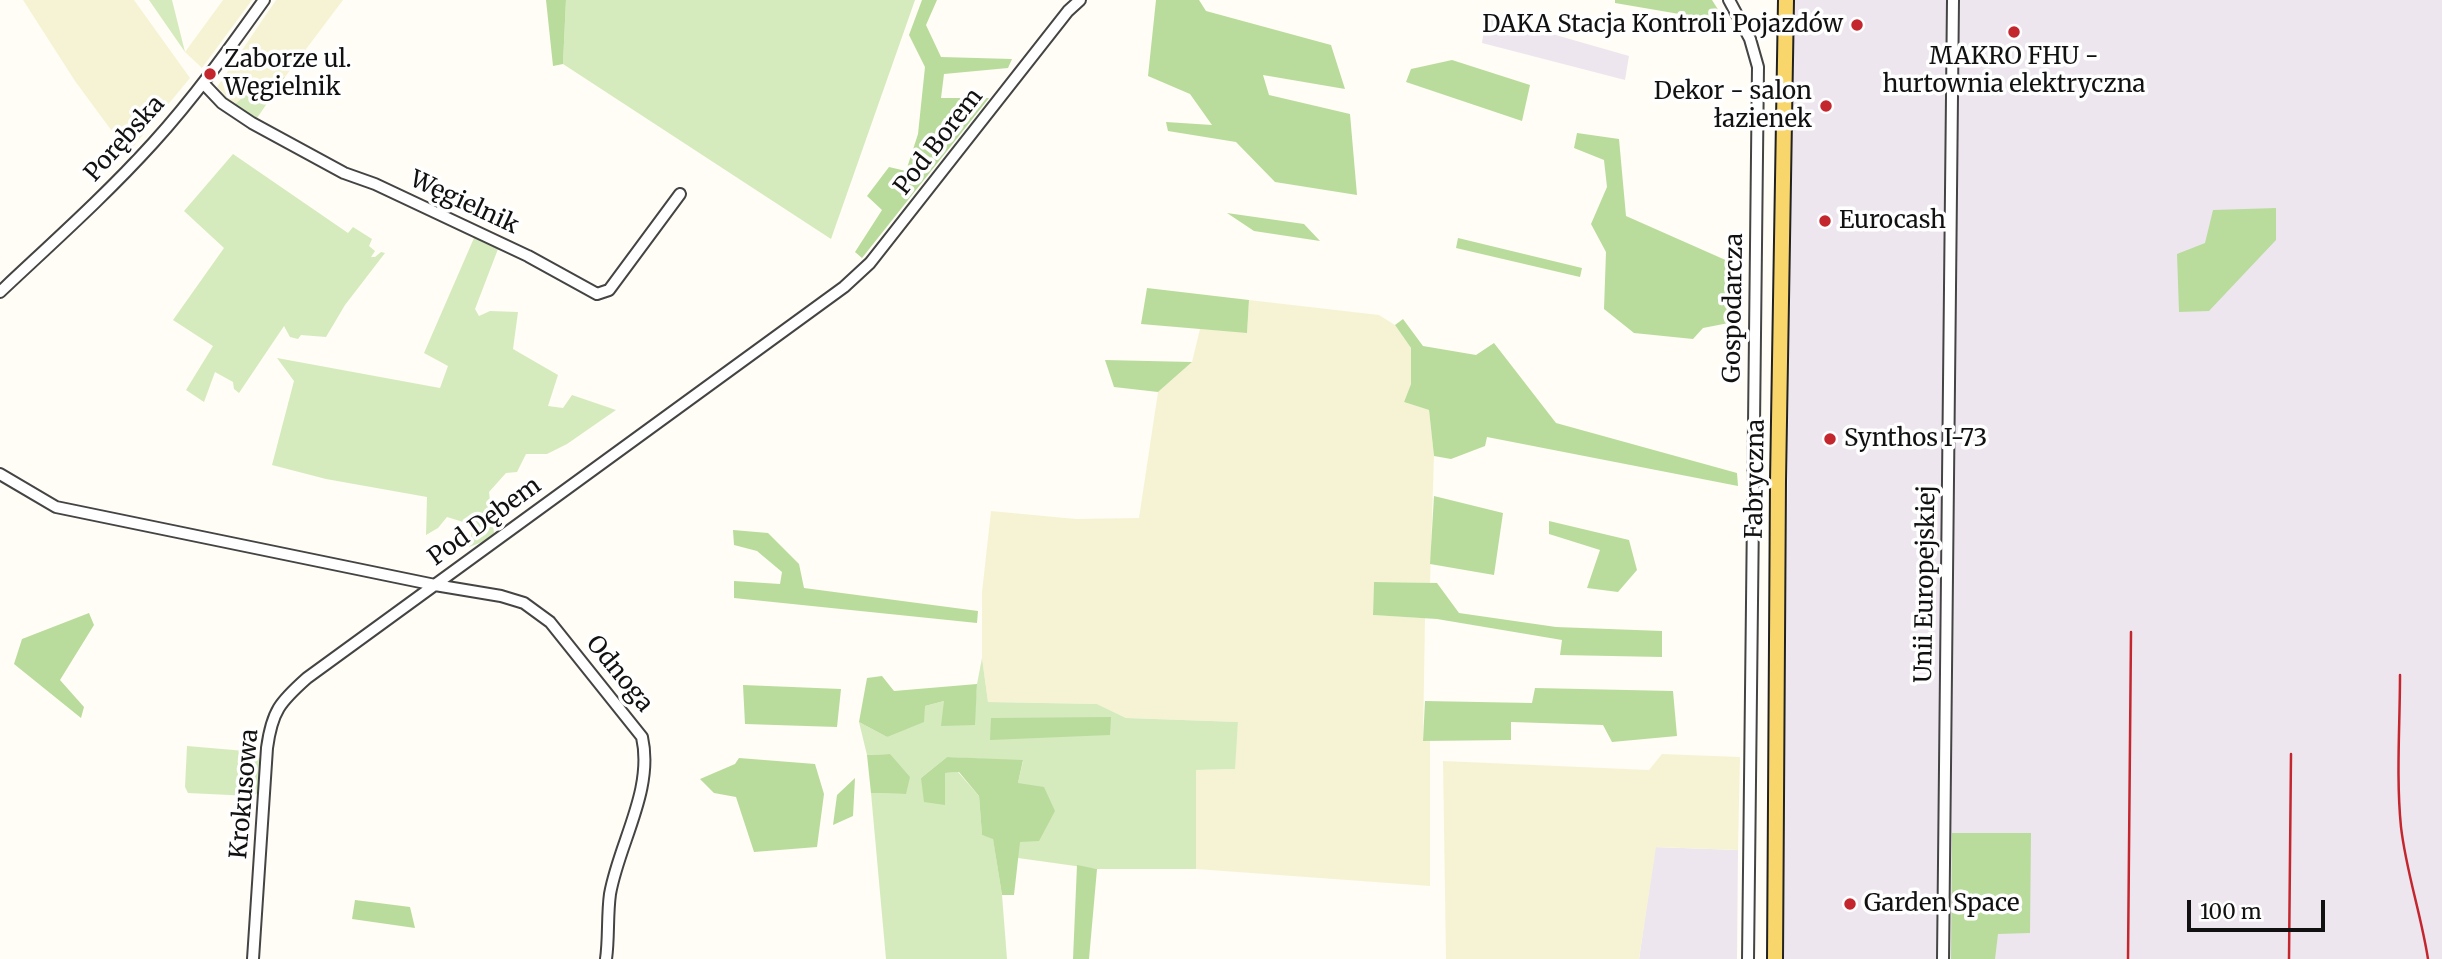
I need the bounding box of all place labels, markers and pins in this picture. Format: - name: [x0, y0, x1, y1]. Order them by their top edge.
- place label: DAKA Stacja Kontroli Pojazdów: [1482, 11, 1843, 39]
- marker: DAKA Stacja Kontroli Pojazdów: [1849, 17, 1865, 33]
- marker: MAKRO FHU - hurtownia elektryczna: [2006, 24, 2022, 40]
- place label: MAKRO FHU - hurtownia elektryczna: [1883, 43, 2145, 99]
- place label: Zaborze ul. Węgielnik: [224, 46, 352, 102]
- marker: Zaborze ul. Węgielnik: [202, 66, 218, 82]
- place label: Dekor - salon łazienek: [1654, 78, 1812, 134]
- marker: Dekor - salon łazienek: [1818, 98, 1834, 114]
- place label: Eurocash: [1839, 207, 1946, 235]
- marker: Eurocash: [1817, 213, 1833, 229]
- place label: Synthos I-73: [1844, 425, 1987, 453]
- marker: Synthos I-73: [1822, 431, 1838, 447]
- place label: Garden Space: [1864, 890, 2019, 918]
- marker: Garden Space: [1842, 896, 1858, 912]

